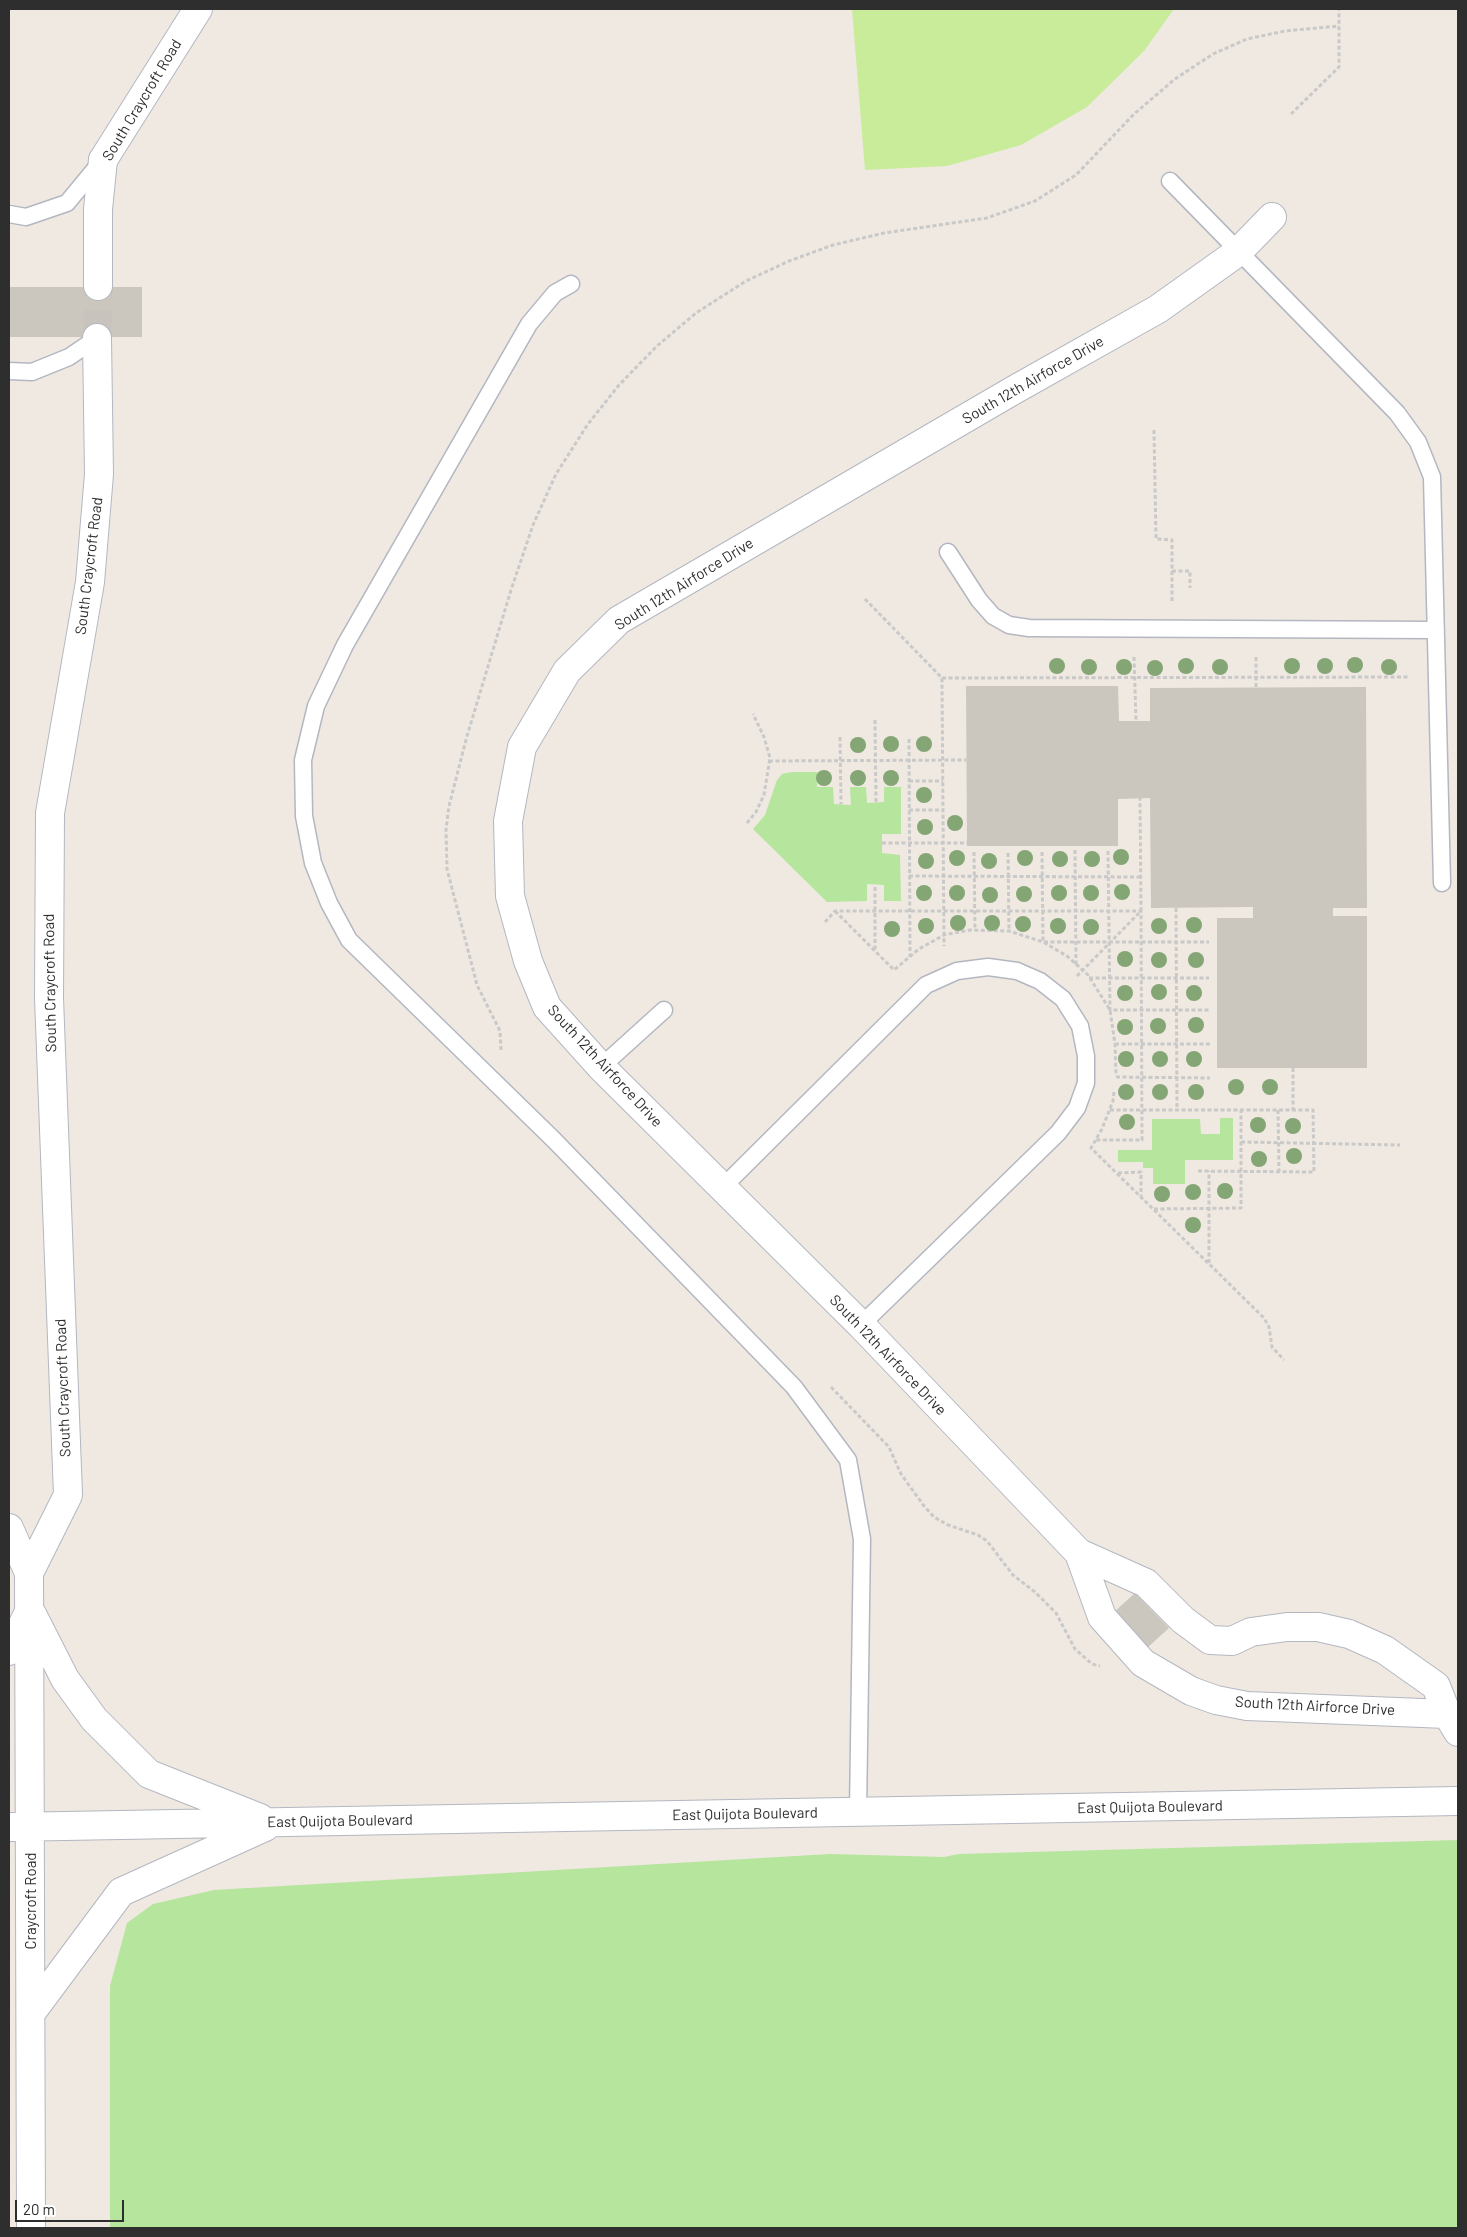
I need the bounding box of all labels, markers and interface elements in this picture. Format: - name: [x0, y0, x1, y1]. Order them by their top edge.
- street label: South Craycroft Road: [99, 36, 185, 164]
- street label: South 12th Airforce Drive: [959, 332, 1107, 428]
- street label: South Craycroft Road: [72, 496, 106, 636]
- street label: South 12th Airforce Drive: [611, 534, 757, 634]
- street label: South Craycroft Road: [40, 914, 60, 1052]
- street label: South 12th Airforce Drive: [544, 1001, 666, 1131]
- street label: South 12th Airforce Drive: [826, 1291, 950, 1419]
- street label: South Craycroft Road: [52, 1318, 74, 1458]
- street label: South 12th Airforce Drive: [1234, 1693, 1396, 1719]
- street label: East Quijota Boulevard: [1077, 1797, 1223, 1817]
- street label: East Quijota Boulevard: [672, 1804, 818, 1824]
- street label: East Quijota Boulevard: [267, 1811, 413, 1831]
- street label: Craycroft Road: [22, 1852, 40, 1950]
- scale bar: [18, 2190, 126, 2222]
- text: 20 m: [23, 2200, 55, 2218]

